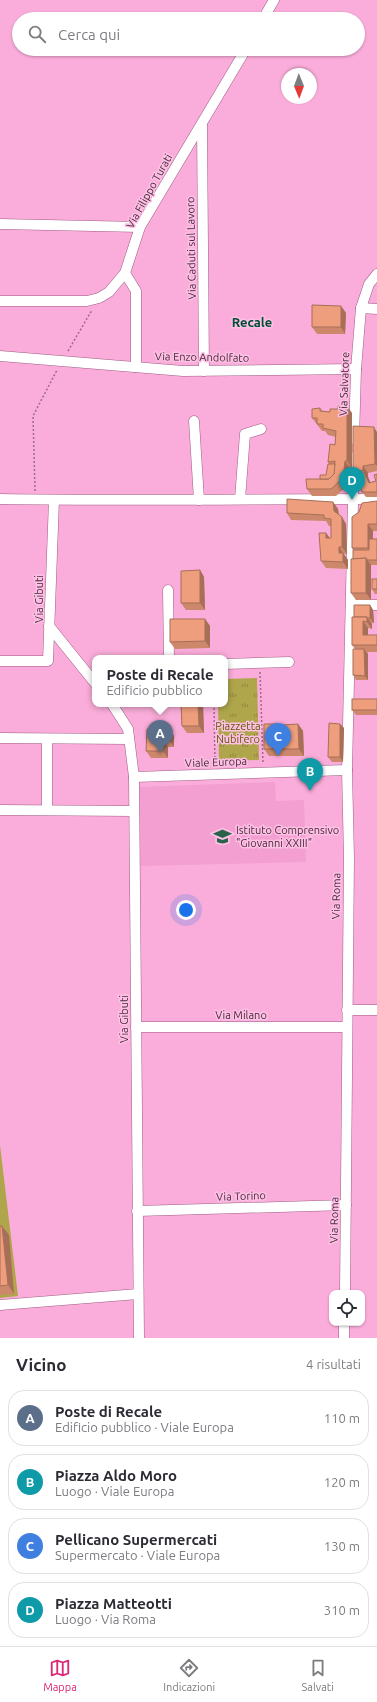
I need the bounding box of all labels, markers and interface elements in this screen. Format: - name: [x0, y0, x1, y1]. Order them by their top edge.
- search box: [12, 12, 365, 56]
- icon: search: [26, 23, 48, 45]
- text: Cerca qui: [58, 26, 120, 43]
- north arrow: [281, 68, 317, 104]
- street label: Via Filippo Turati: [124, 152, 174, 230]
- street label: Via Caduti sul Lavoro: [184, 196, 198, 300]
- district label: Recale: [232, 315, 272, 329]
- street label: Via Enzo Andolfato: [155, 350, 249, 364]
- street label: Via Salvatore: [337, 352, 351, 416]
- pin: D: [339, 467, 365, 500]
- street label: Via Gibuti: [33, 575, 45, 623]
- popup: [92, 655, 228, 707]
- text: Poste di Recale: [106, 666, 214, 683]
- text: Edificio pubblico: [106, 683, 203, 697]
- pin: A: [147, 720, 173, 753]
- park label: Piazzetta Nubifero: [215, 720, 261, 745]
- pin: C: [265, 723, 291, 756]
- street label: Viale Europa: [185, 755, 247, 769]
- pin: B: [297, 758, 323, 791]
- place label: Istituto Comprensivo "Giovanni XXIII": [236, 824, 339, 849]
- school or university icon: Istituto Comprensivo "Giovanni XXIII": [213, 826, 233, 846]
- street label: Via Roma: [330, 873, 342, 919]
- your location: [176, 900, 196, 920]
- street label: Via Gibuti: [118, 995, 130, 1043]
- street label: Via Milano: [215, 1009, 267, 1021]
- street label: Via Torino: [216, 1189, 266, 1203]
- street label: Via Roma: [328, 1197, 340, 1243]
- map controls: [329, 1290, 365, 1326]
- button: locate: [329, 1290, 365, 1326]
- text: Vicino: [16, 1355, 66, 1374]
- text: 4 risultati: [306, 1357, 361, 1371]
- text: Poste di Recale: [55, 1403, 162, 1420]
- text: A: [25, 1411, 35, 1425]
- text: 110 m: [324, 1411, 360, 1425]
- text: Edificio pubblico · Viale Europa: [55, 1420, 234, 1434]
- text: Piazza Aldo Moro: [55, 1467, 177, 1484]
- text: B: [26, 1475, 34, 1489]
- text: 120 m: [324, 1475, 360, 1489]
- text: Luogo · Viale Europa: [55, 1484, 174, 1498]
- text: Pellicano Supermercati: [55, 1531, 217, 1548]
- text: C: [26, 1539, 34, 1553]
- text: 130 m: [324, 1539, 360, 1553]
- text: Supermercato · Viale Europa: [55, 1548, 220, 1562]
- text: Piazza Matteotti: [55, 1595, 172, 1612]
- text: D: [25, 1603, 35, 1617]
- text: 310 m: [324, 1603, 360, 1617]
- text: Luogo · Via Roma: [55, 1612, 156, 1626]
- tab: Mappa: [43, 1657, 77, 1693]
- tab: Indicazioni: [163, 1657, 215, 1693]
- tab: Salvati: [302, 1657, 334, 1693]

